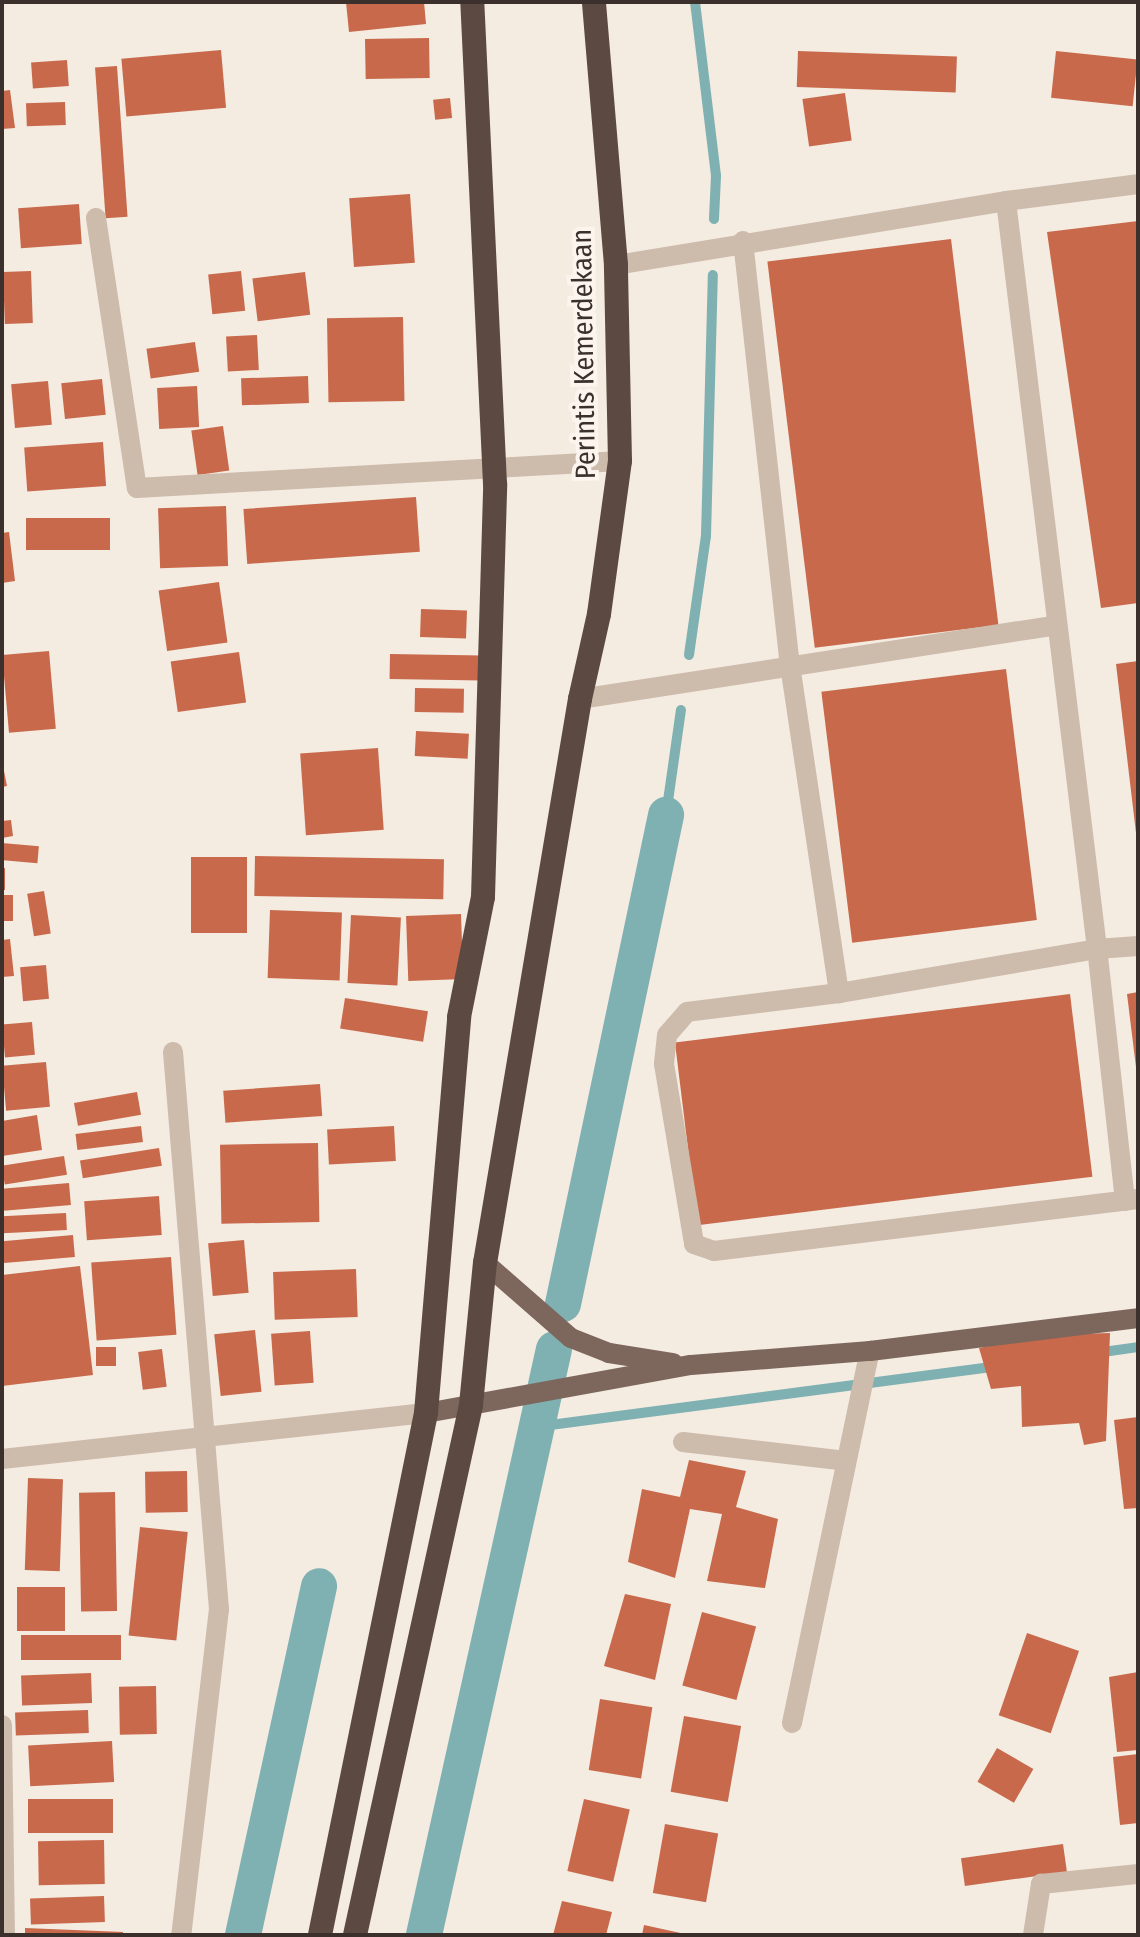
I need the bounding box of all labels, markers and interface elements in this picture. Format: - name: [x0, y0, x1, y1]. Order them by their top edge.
- street label: Perintis Kemerdekaan: [565, 229, 603, 479]

